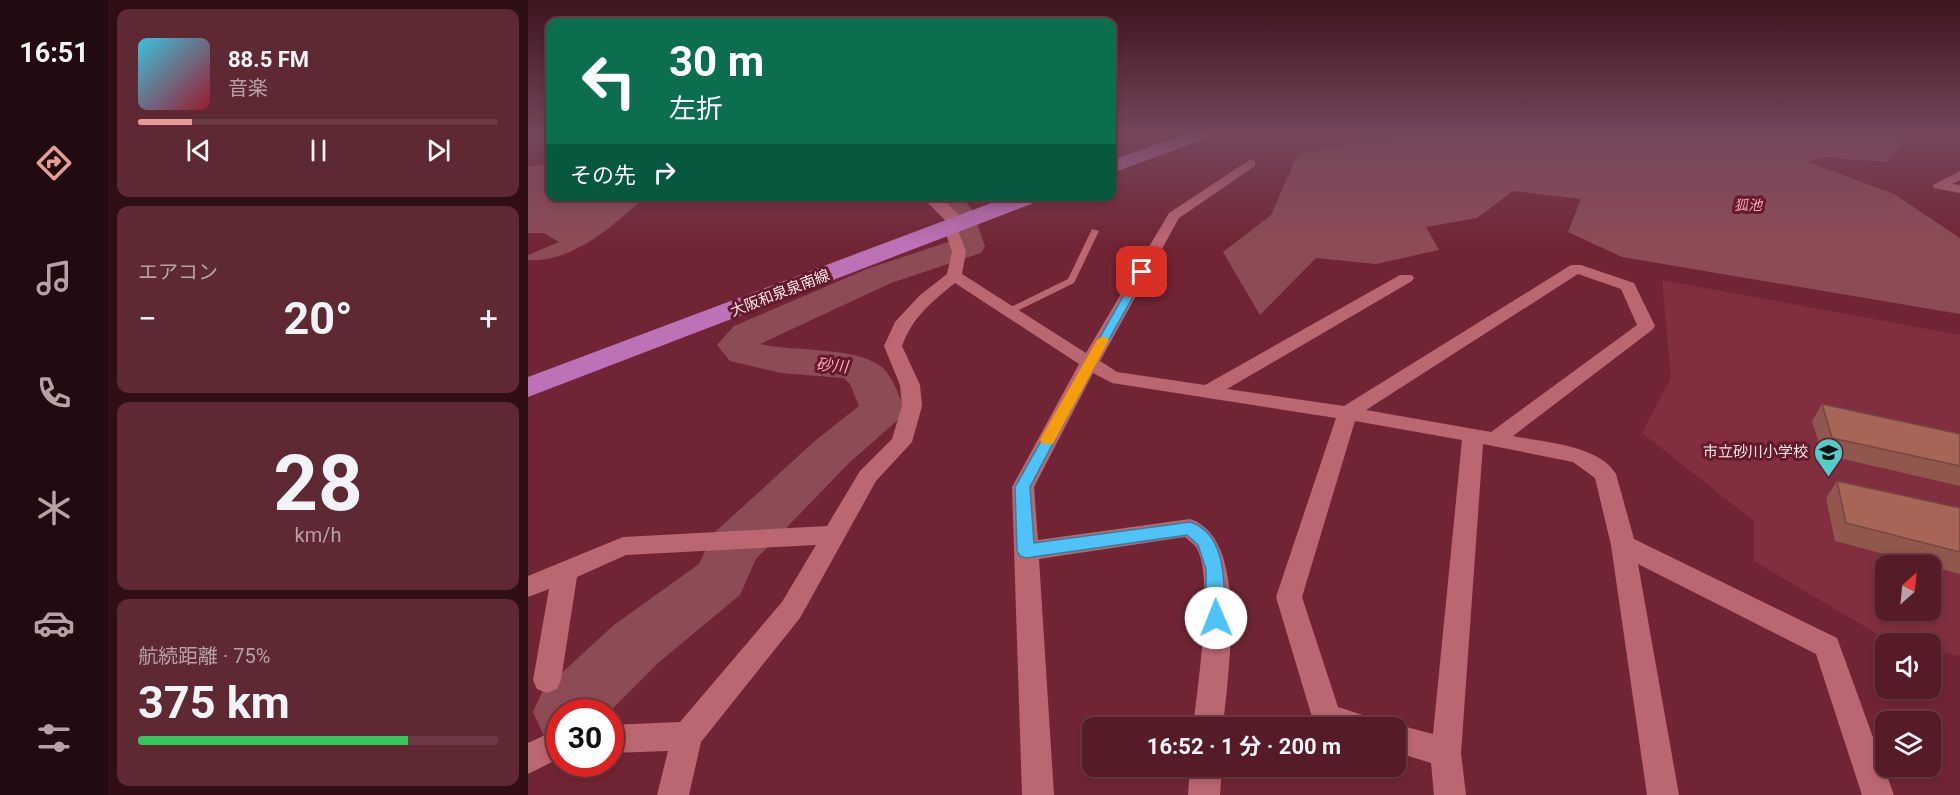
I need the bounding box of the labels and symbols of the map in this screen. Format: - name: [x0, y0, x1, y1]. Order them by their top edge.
- water label: 狐池: [1734, 197, 1764, 213]
- pin: [1116, 246, 1167, 297]
- street label: 大阪和泉泉南線: [728, 266, 832, 320]
- water label: 砂川: [815, 355, 851, 377]
- school or university icon: 市立砂川小学校: [1813, 436, 1845, 478]
- place label: 市立砂川小学校: [1703, 443, 1808, 461]
- north arrow: [1875, 555, 1941, 621]
- position arrow: [1184, 586, 1248, 650]
- speed limit sign: 30: [546, 699, 624, 777]

